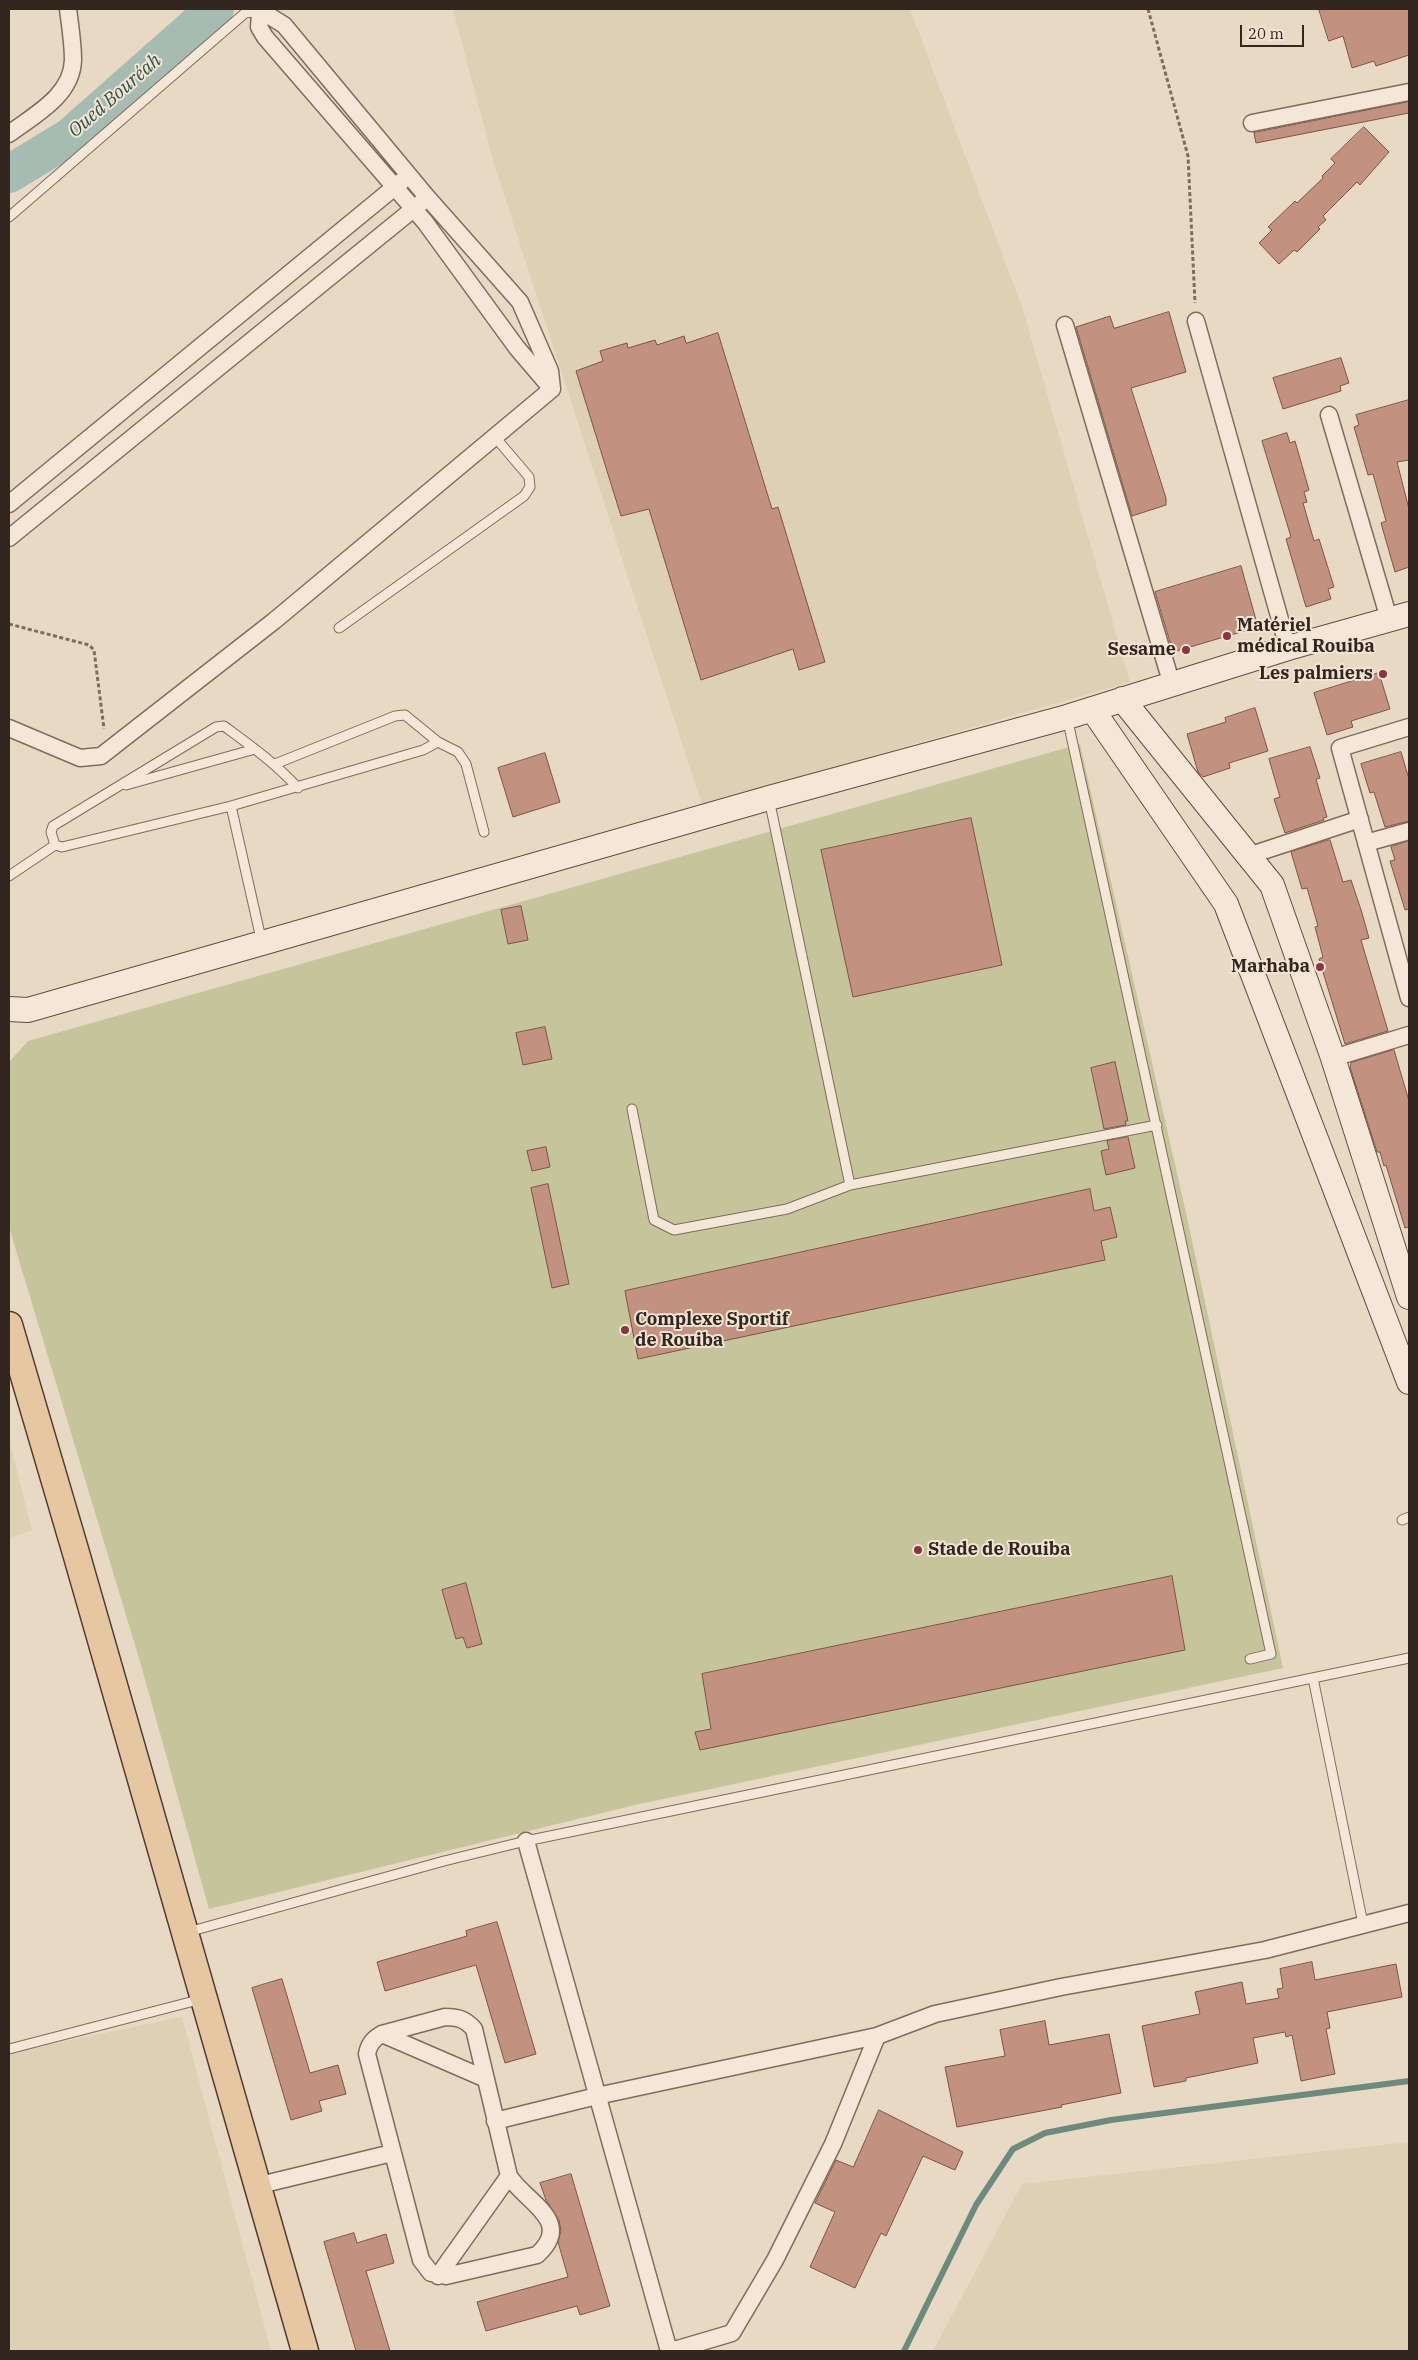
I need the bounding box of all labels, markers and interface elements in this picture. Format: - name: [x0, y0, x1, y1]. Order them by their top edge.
- scale bar: [1243, 15, 1307, 47]
- text: 20 m: [1248, 24, 1284, 43]
- water label: Oued Bouréah: [64, 49, 166, 143]
- place label: Matériel médical Rouiba: [1237, 615, 1375, 658]
- marker: Matériel médical Rouiba: [1221, 630, 1233, 642]
- place label: Sesame: [1107, 639, 1176, 661]
- marker: Sesame: [1180, 644, 1192, 656]
- place label: Les palmiers: [1259, 663, 1373, 685]
- marker: Les palmiers: [1377, 668, 1389, 680]
- place label: Marhaba: [1231, 956, 1310, 978]
- marker: Marhaba: [1314, 961, 1326, 973]
- place label: Complexe Sportif de Rouiba: [635, 1309, 789, 1352]
- marker: Complexe Sportif de Rouiba: [619, 1324, 631, 1336]
- place label: Stade de Rouiba: [928, 1539, 1070, 1561]
- marker: Stade de Rouiba: [912, 1544, 924, 1556]

